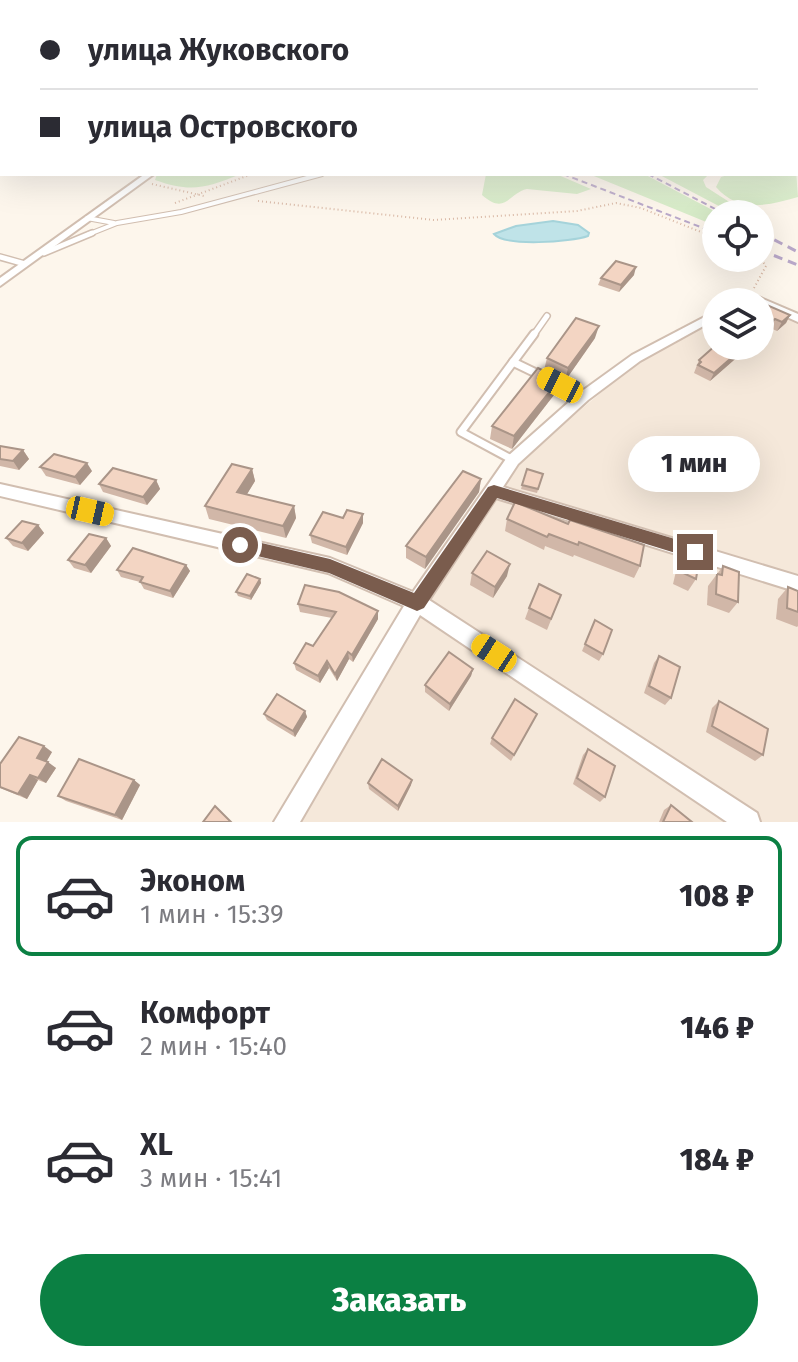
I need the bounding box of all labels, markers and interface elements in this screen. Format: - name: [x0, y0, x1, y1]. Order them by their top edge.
- text: улица Жуковского: [88, 32, 349, 68]
- text: улица Островского: [88, 109, 358, 145]
- map controls: [702, 200, 774, 360]
- button: locate: [702, 200, 774, 272]
- button: layers: [702, 288, 774, 360]
- car: [533, 363, 587, 407]
- callout: 1 мин: [629, 436, 761, 492]
- text: 1 мин: [661, 448, 727, 479]
- car: [64, 494, 116, 528]
- route start: [222, 527, 258, 563]
- route end: [677, 534, 713, 570]
- car: [467, 630, 521, 676]
- icon: car: [44, 860, 116, 932]
- text: Эконом: [140, 863, 245, 899]
- text: 108 ₽: [679, 878, 754, 914]
- text: 1 мин · 15:39: [140, 899, 284, 930]
- icon: car: [44, 992, 116, 1064]
- text: Комфорт: [140, 995, 270, 1031]
- text: 146 ₽: [680, 1010, 754, 1046]
- text: 2 мин · 15:40: [140, 1031, 287, 1062]
- icon: car: [44, 1124, 116, 1196]
- text: XL: [140, 1127, 173, 1163]
- text: 184 ₽: [680, 1142, 754, 1178]
- text: 3 мин · 15:41: [140, 1163, 282, 1194]
- button: Заказать: [40, 1254, 758, 1346]

